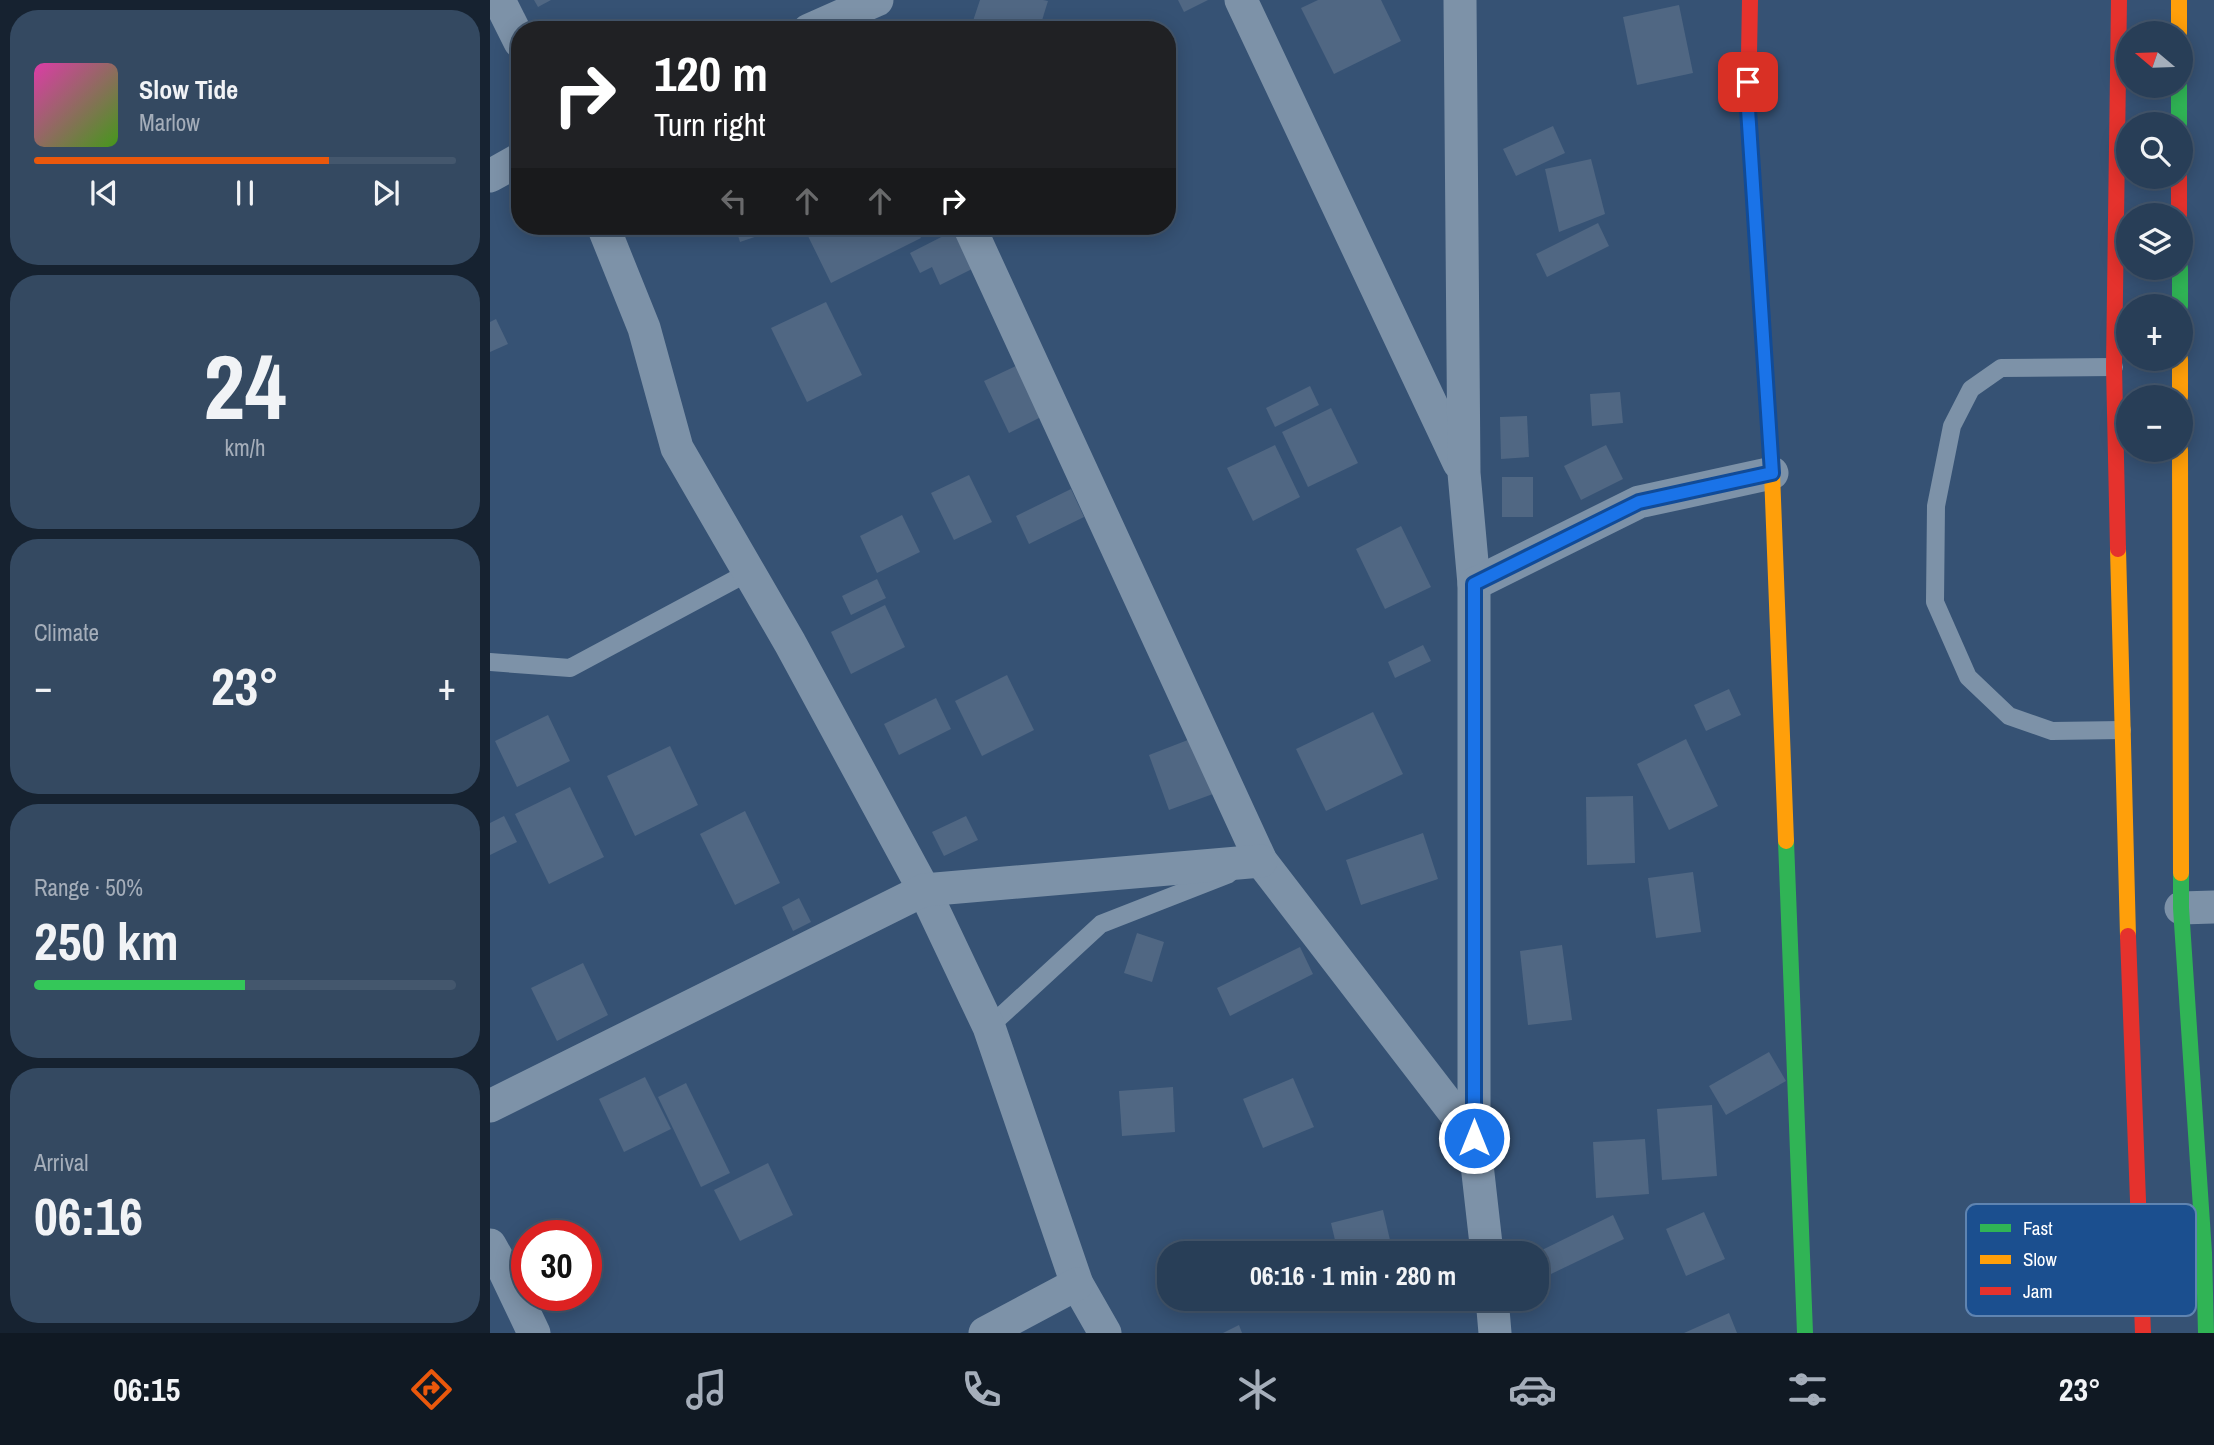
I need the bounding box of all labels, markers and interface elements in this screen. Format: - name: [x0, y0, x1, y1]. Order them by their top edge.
- north arrow: [2116, 21, 2193, 98]
- map controls: [2116, 21, 2193, 462]
- text: 120 m: [654, 40, 768, 106]
- icon: right: [539, 49, 630, 140]
- pin: [1718, 52, 1778, 112]
- icon: arrive: [1729, 63, 1767, 101]
- text: Slow Tide: [139, 72, 238, 107]
- text: Turn right: [654, 103, 766, 146]
- text: Marlow: [139, 107, 200, 138]
- button: search: [2116, 112, 2193, 189]
- icon: previous: [85, 174, 123, 212]
- icon: pause: [226, 174, 264, 212]
- icon: next: [367, 174, 405, 212]
- icon: left: [715, 182, 753, 220]
- icon: ahead: [788, 182, 826, 220]
- icon: ahead: [861, 182, 899, 220]
- icon: right: [934, 182, 972, 220]
- button: layers: [2116, 203, 2193, 280]
- button: +: [2116, 294, 2193, 371]
- text: 24: [204, 325, 287, 447]
- button: −: [2116, 385, 2193, 462]
- text: km/h: [225, 432, 265, 463]
- text: Climate: [34, 617, 99, 648]
- text: 23°: [211, 651, 279, 721]
- text: −: [34, 661, 52, 712]
- text: +: [438, 661, 456, 712]
- text: Range · 50%: [34, 872, 143, 903]
- text: 250 km: [34, 906, 179, 976]
- position arrow: [1437, 1101, 1511, 1175]
- text: Arrival: [34, 1147, 89, 1178]
- text: 06:16: [34, 1181, 143, 1251]
- legend: [1966, 1204, 2196, 1316]
- text: Fast: [2023, 1215, 2053, 1241]
- speed limit sign: 30: [511, 1220, 602, 1311]
- text: Slow: [2023, 1246, 2058, 1272]
- text: 06:16 · 1 min · 280 m: [1250, 1258, 1456, 1293]
- text: Jam: [2023, 1278, 2052, 1304]
- icon: directions: [407, 1365, 456, 1414]
- icon: music: [682, 1365, 731, 1414]
- icon: phone: [957, 1365, 1006, 1414]
- icon: climate: [1233, 1365, 1282, 1414]
- icon: car: [1508, 1365, 1557, 1414]
- icon: filters: [1783, 1365, 1832, 1414]
- text: 06:15: [113, 1368, 180, 1411]
- text: 23°: [2059, 1368, 2101, 1411]

